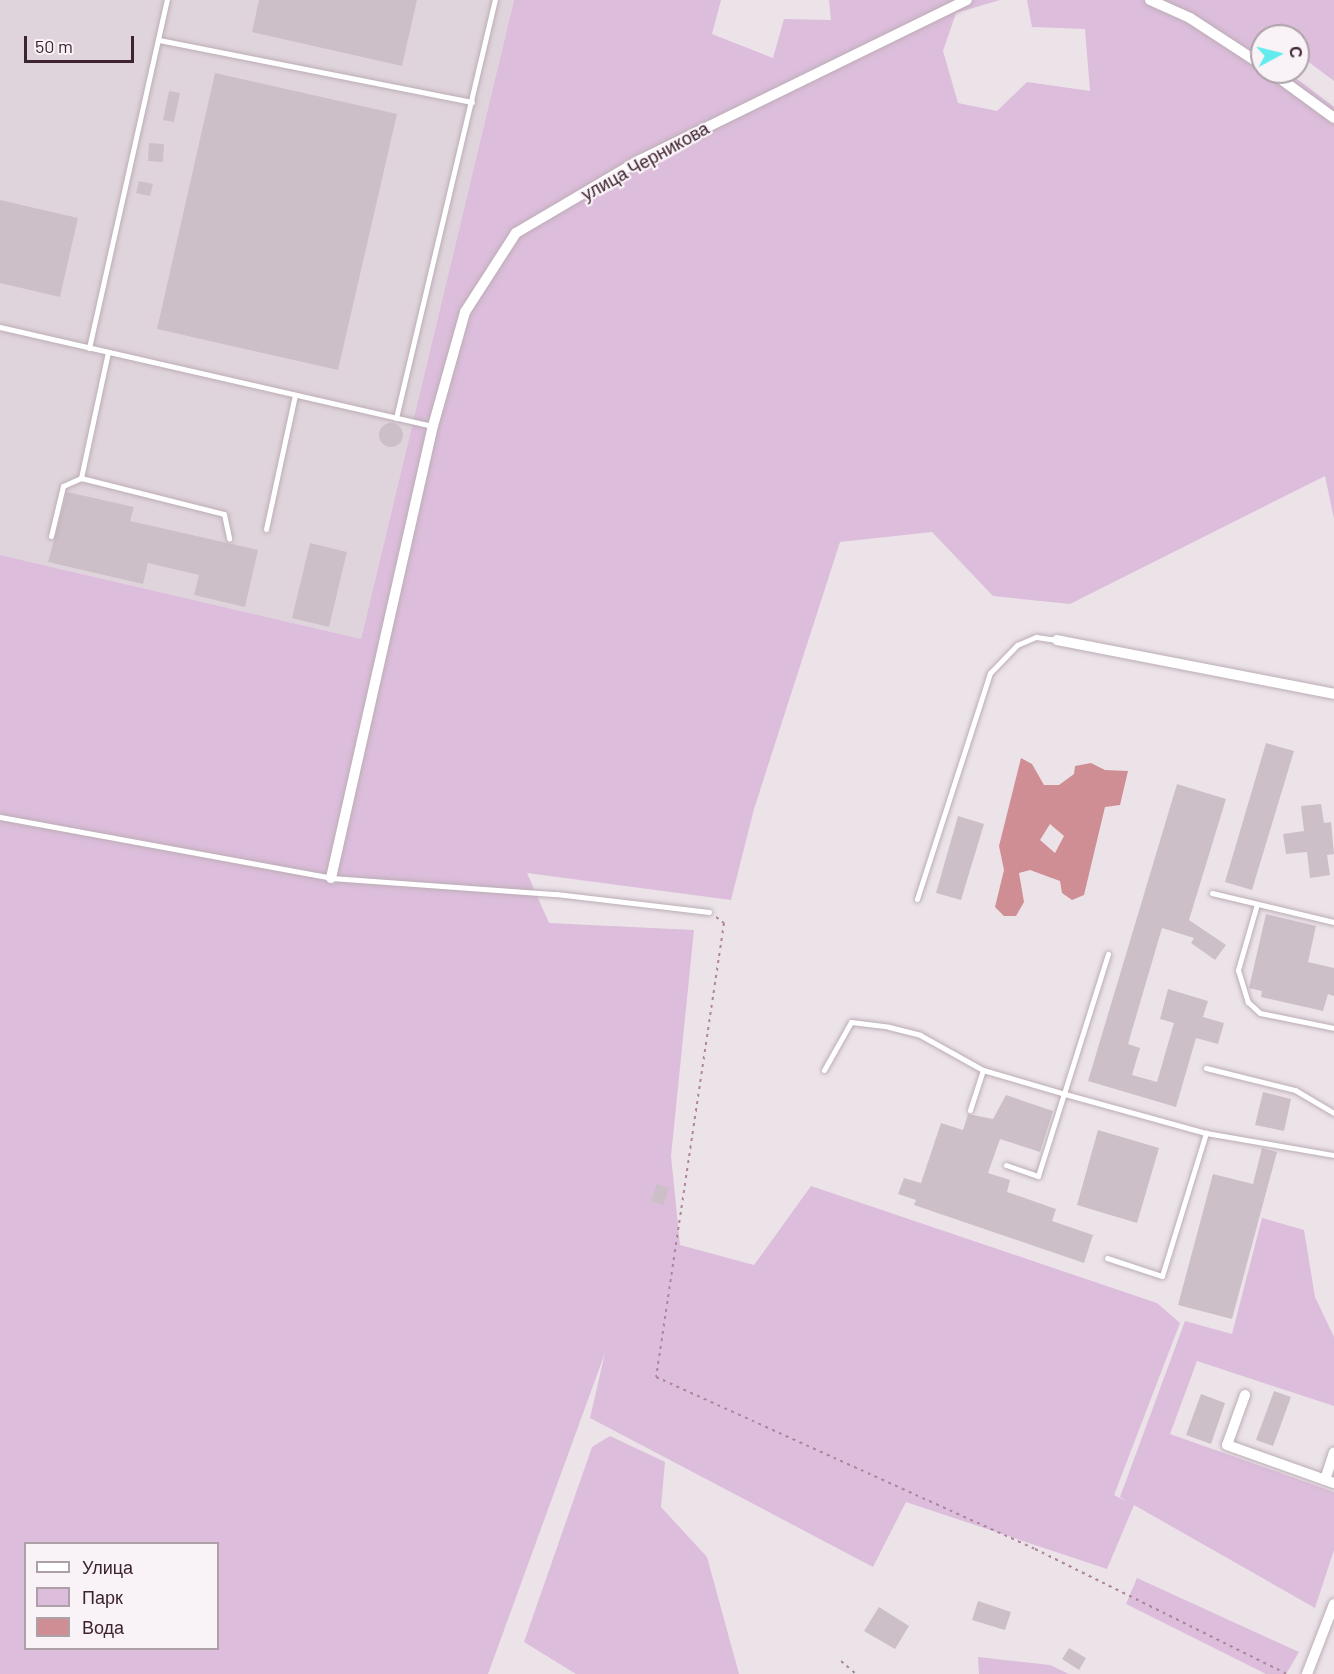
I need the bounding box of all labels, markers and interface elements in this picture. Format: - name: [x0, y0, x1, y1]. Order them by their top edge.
- scale bar: [27, 24, 136, 62]
- north arrow: [1250, 24, 1310, 84]
- text: 50 m: [35, 35, 73, 57]
- text: С: [1286, 45, 1307, 59]
- street label: улица Черникова: [577, 117, 713, 205]
- legend: [24, 1542, 219, 1650]
- text: Улица: [82, 1556, 133, 1578]
- text: Парк: [82, 1586, 123, 1608]
- text: Вода: [82, 1616, 124, 1638]

